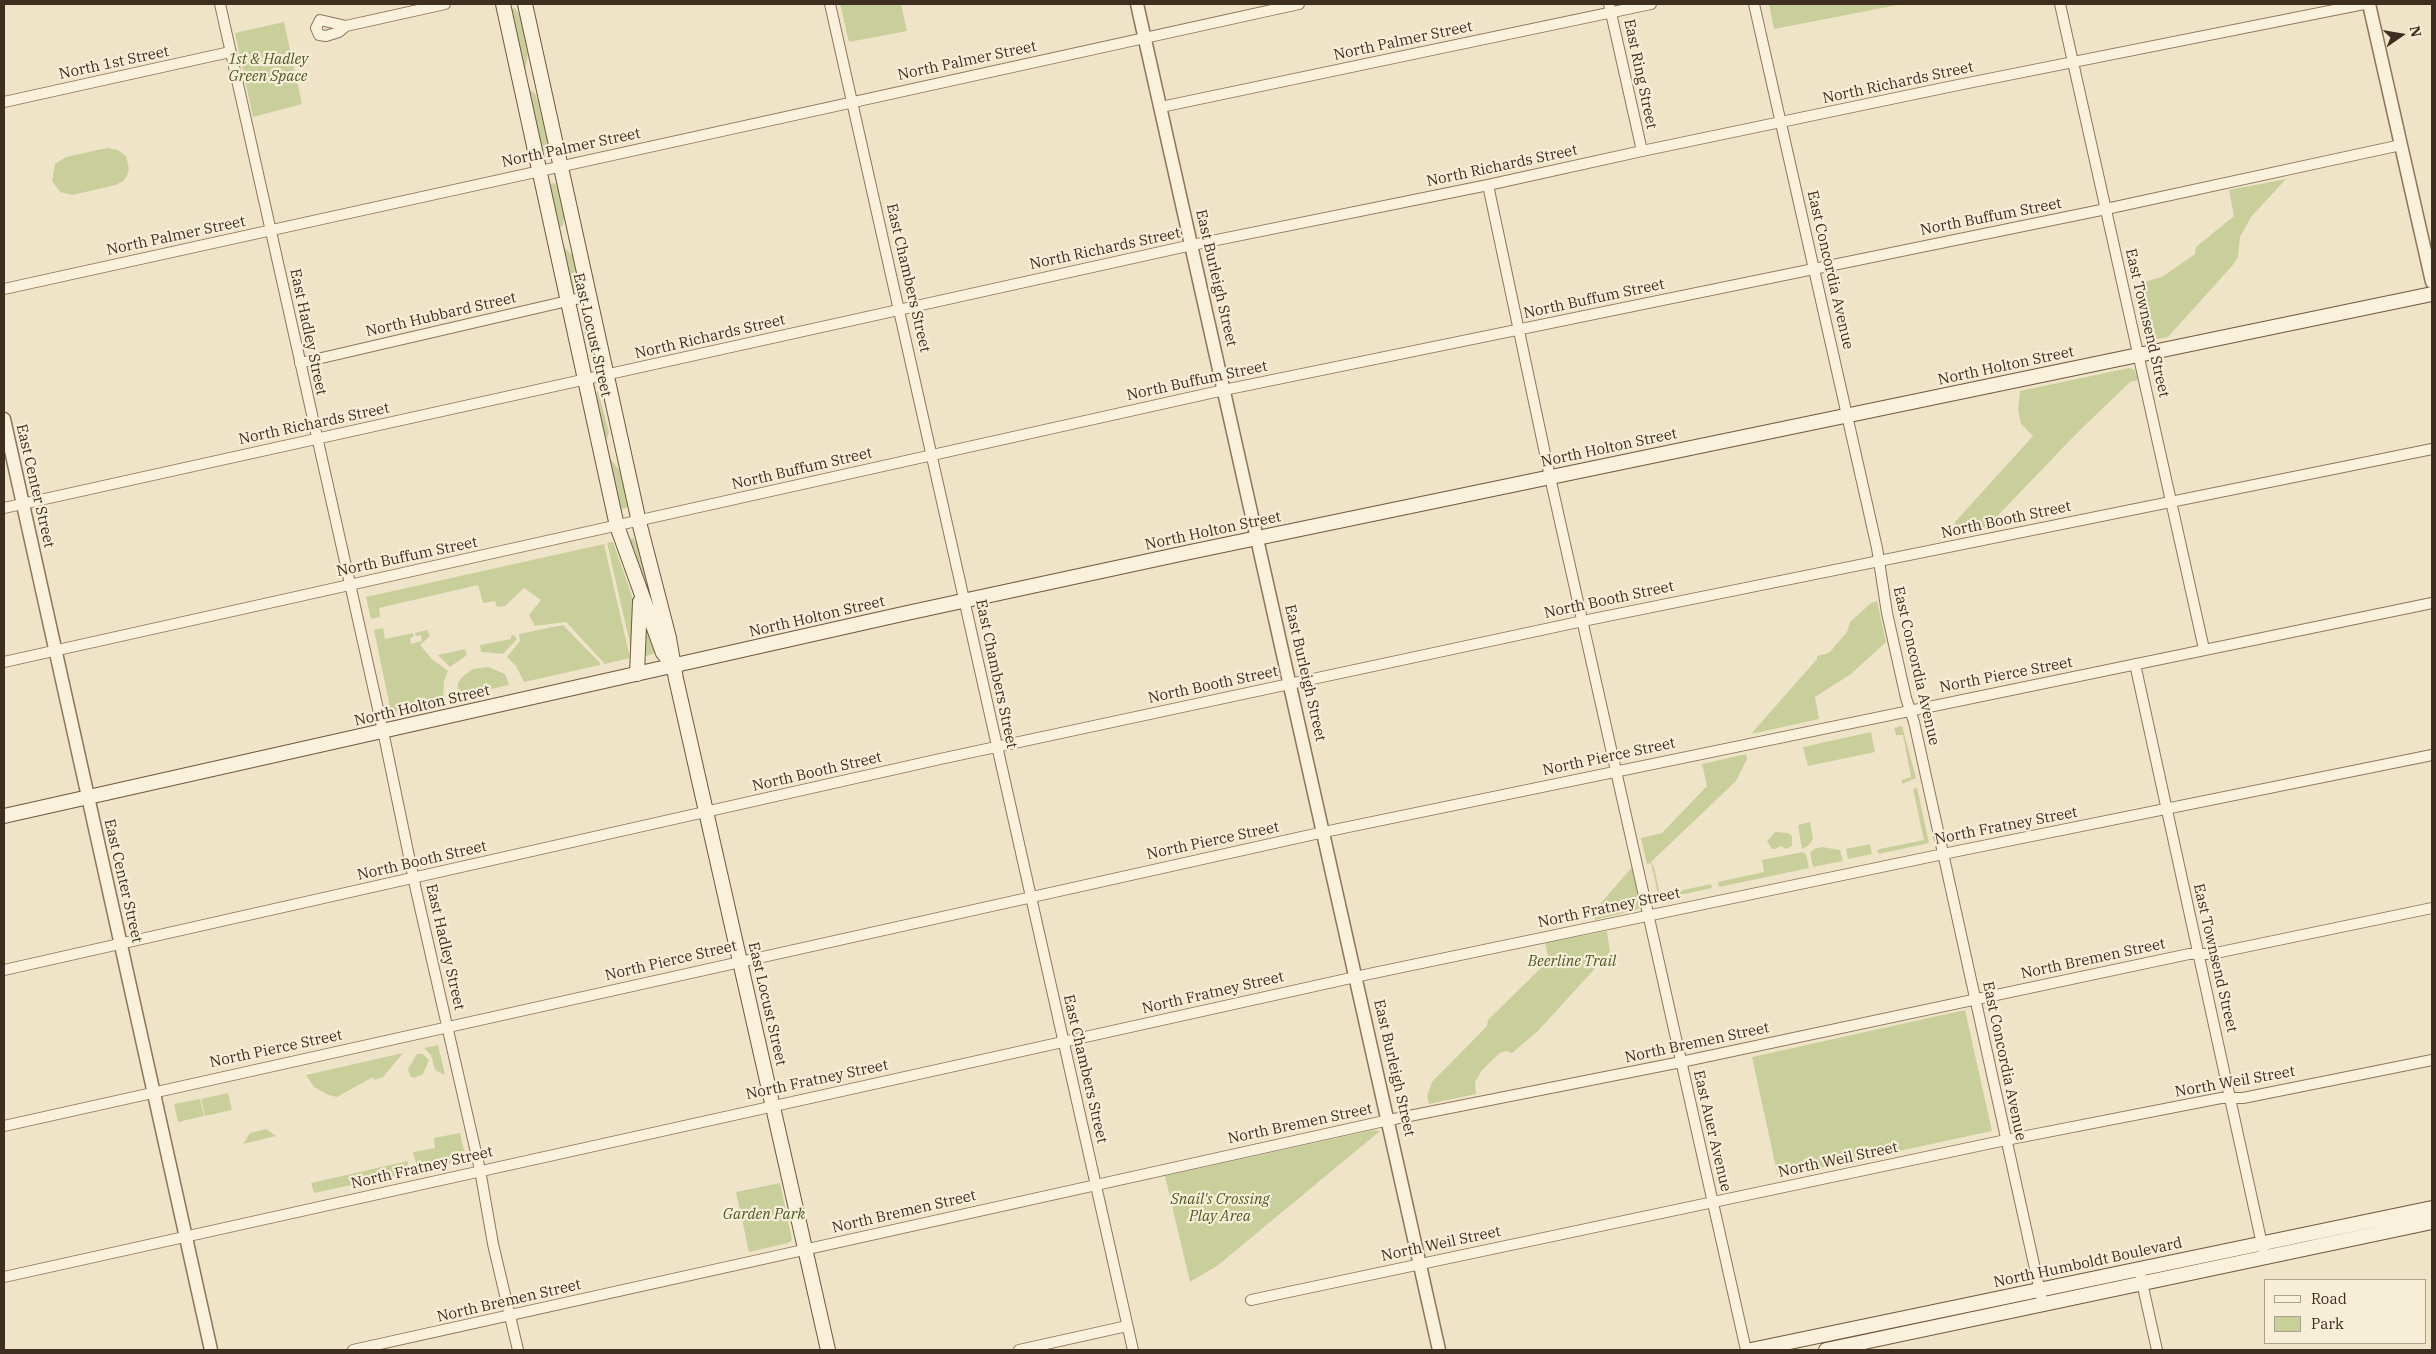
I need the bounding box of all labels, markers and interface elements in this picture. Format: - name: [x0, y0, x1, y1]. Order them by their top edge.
- north arrow: [2376, 10, 2426, 60]
- street label: North Palmer Street: [1332, 17, 1474, 65]
- street label: East Ring Street: [1620, 17, 1660, 131]
- text: N: [2406, 24, 2426, 39]
- street label: North Palmer Street: [896, 37, 1038, 85]
- street label: North 1st Street: [57, 43, 171, 83]
- park label: 1st & Hadley Green Space: [228, 51, 308, 86]
- street label: North Richards Street: [1821, 58, 1975, 108]
- street label: North Palmer Street: [500, 124, 642, 172]
- street label: North Richards Street: [1425, 141, 1579, 191]
- street label: East Concordia Avenue: [1803, 189, 1857, 351]
- street label: North Buffum Street: [1919, 194, 2063, 240]
- street label: East Chambers Street: [882, 202, 934, 354]
- street label: East Burleigh Street: [1191, 208, 1241, 348]
- street label: North Palmer Street: [105, 212, 247, 260]
- street label: North Richards Street: [1028, 224, 1182, 274]
- street label: East Townsend Street: [2121, 247, 2173, 399]
- street label: East Hadley Street: [286, 267, 330, 397]
- street label: East Locust Street: [569, 271, 615, 399]
- street label: North Buffum Street: [1522, 275, 1666, 323]
- street label: North Hubbard Street: [364, 289, 518, 341]
- street label: North Richards Street: [633, 311, 787, 363]
- street label: North Holton Street: [1936, 343, 2076, 389]
- street label: North Buffum Street: [1125, 357, 1269, 405]
- street label: North Richards Street: [237, 399, 391, 449]
- street label: East Center Street: [12, 422, 58, 550]
- street label: North Holton Street: [1539, 425, 1679, 471]
- street label: North Buffum Street: [730, 444, 874, 494]
- street label: North Booth Street: [1939, 497, 2073, 543]
- street label: North Holton Street: [1143, 508, 1283, 554]
- street label: North Buffum Street: [335, 533, 479, 581]
- street label: North Booth Street: [1542, 577, 1676, 623]
- street label: East Concordia Avenue: [1889, 585, 1943, 747]
- street label: North Holton Street: [747, 593, 887, 641]
- street label: East Chambers Street: [971, 598, 1021, 750]
- street label: East Burleigh Street: [1280, 603, 1330, 743]
- street label: North Pierce Street: [1938, 653, 2074, 697]
- street label: North Booth Street: [1146, 662, 1280, 708]
- street label: North Holton Street: [352, 682, 492, 730]
- street label: North Pierce Street: [1541, 734, 1677, 780]
- street label: North Booth Street: [750, 748, 884, 796]
- street label: North Fratney Street: [1933, 803, 2079, 849]
- street label: East Center Street: [100, 817, 146, 945]
- street label: North Pierce Street: [1145, 818, 1281, 864]
- street label: North Booth Street: [355, 837, 489, 885]
- street label: East Hadley Street: [422, 882, 468, 1012]
- street label: East Townsend Street: [2189, 882, 2241, 1034]
- street label: North Fratney Street: [1536, 884, 1682, 932]
- street label: North Bremen Street: [2019, 935, 2167, 983]
- street label: North Pierce Street: [603, 937, 739, 985]
- street label: East Locust Street: [744, 940, 790, 1068]
- park label: Beerline Trail: [1528, 953, 1616, 971]
- street label: North Fratney Street: [1140, 968, 1286, 1018]
- street label: East Concordia Avenue: [1978, 980, 2030, 1142]
- street label: East Chambers Street: [1059, 993, 1111, 1145]
- street label: East Burleigh Street: [1369, 998, 1419, 1138]
- street label: North Bremen Street: [1623, 1019, 1771, 1067]
- street label: North Pierce Street: [208, 1026, 344, 1072]
- street label: North Fratney Street: [744, 1056, 890, 1104]
- street label: North Weil Street: [2174, 1063, 2296, 1101]
- street label: East Auer Avenue: [1689, 1069, 1735, 1193]
- street label: North Bremen Street: [1226, 1100, 1374, 1148]
- street label: North Weil Street: [1777, 1139, 1899, 1181]
- street label: North Fratney Street: [349, 1143, 495, 1193]
- street label: North Bremen Street: [830, 1187, 978, 1237]
- park label: Snail's Crossing Play Area: [1170, 1191, 1270, 1226]
- park label: Garden Park: [723, 1206, 805, 1224]
- street label: North Weil Street: [1380, 1223, 1502, 1265]
- street label: North Humboldt Boulevard: [1992, 1234, 2184, 1292]
- street label: North Bremen Street: [435, 1276, 583, 1326]
- legend: [2264, 1279, 2426, 1344]
- text: Road: [2311, 1289, 2347, 1308]
- text: Park: [2311, 1314, 2344, 1333]

